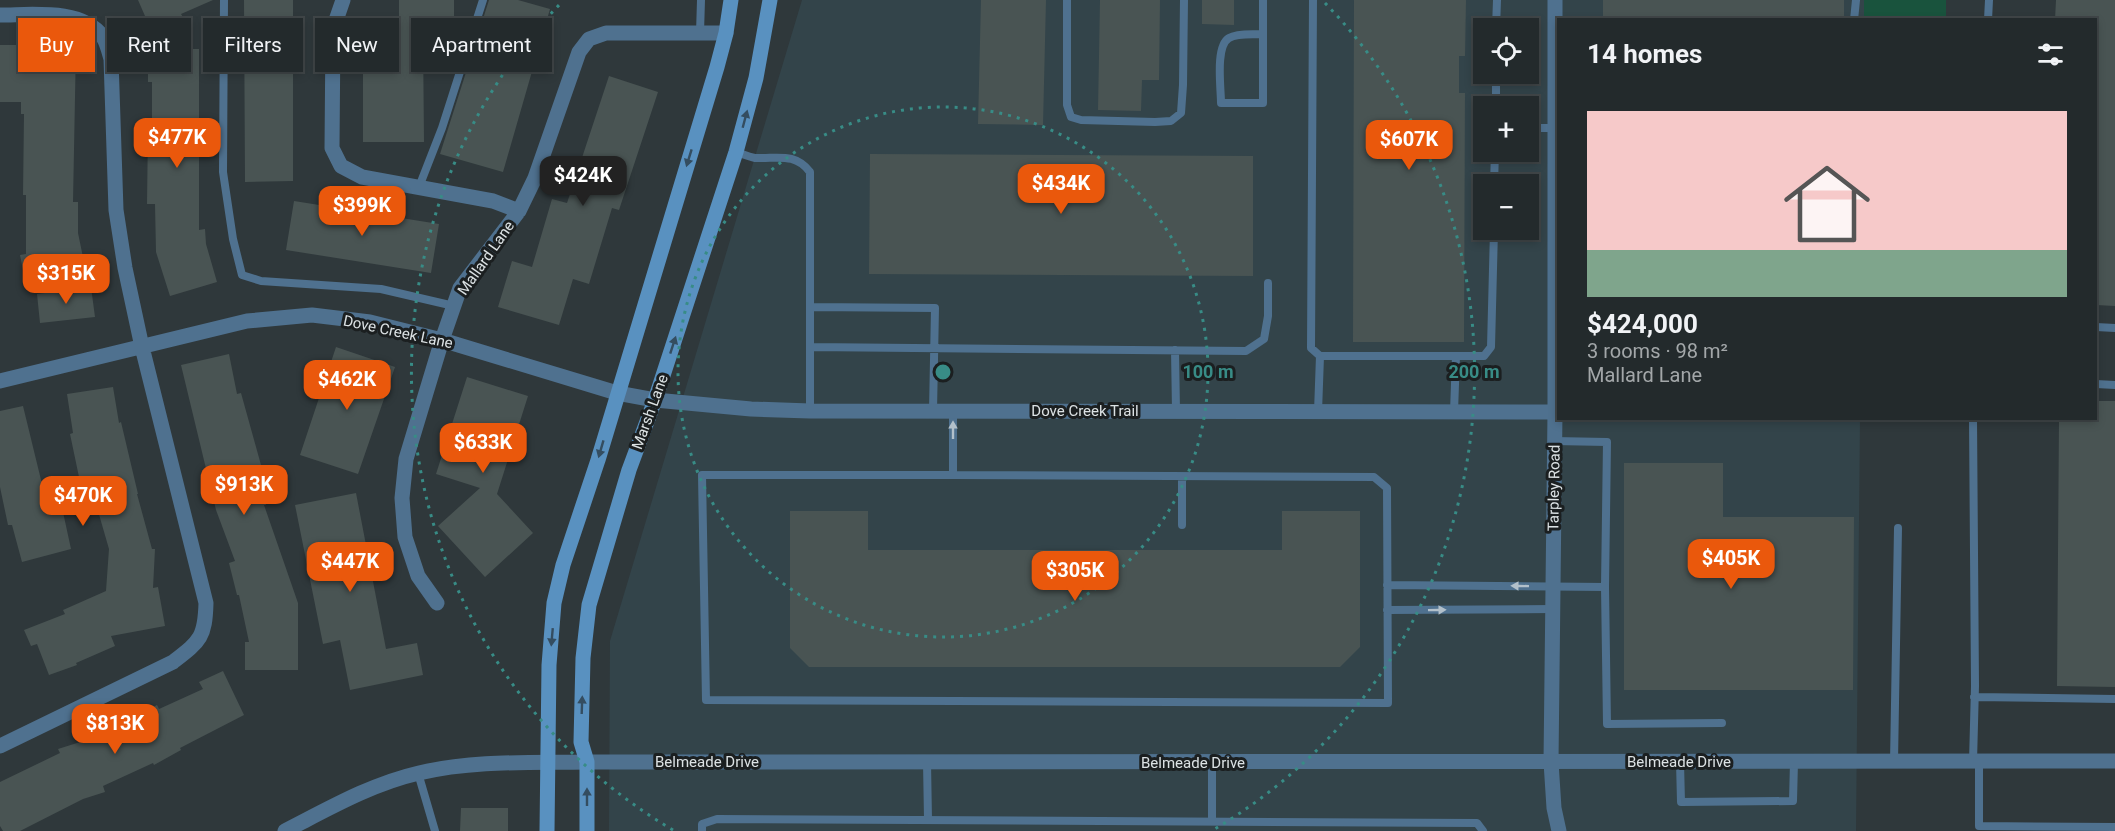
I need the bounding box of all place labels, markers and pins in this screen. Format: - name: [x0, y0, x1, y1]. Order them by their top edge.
- pin: $477K: [135, 118, 219, 169]
- pin: $607K: [1367, 120, 1451, 171]
- pin: $424K: [541, 156, 625, 207]
- pin: $434K: [1019, 164, 1103, 215]
- pin: $399K: [320, 186, 404, 237]
- pin: $315K: [24, 254, 108, 305]
- pin: $462K: [305, 360, 389, 411]
- centre of rings: [933, 362, 953, 382]
- pin: $633K: [441, 423, 525, 474]
- pin: $913K: [202, 465, 286, 516]
- pin: $470K: [41, 476, 125, 527]
- pin: $405K: [1689, 539, 1773, 590]
- pin: $447K: [308, 542, 392, 593]
- pin: $305K: [1033, 551, 1117, 602]
- pin: $813K: [73, 704, 157, 755]

